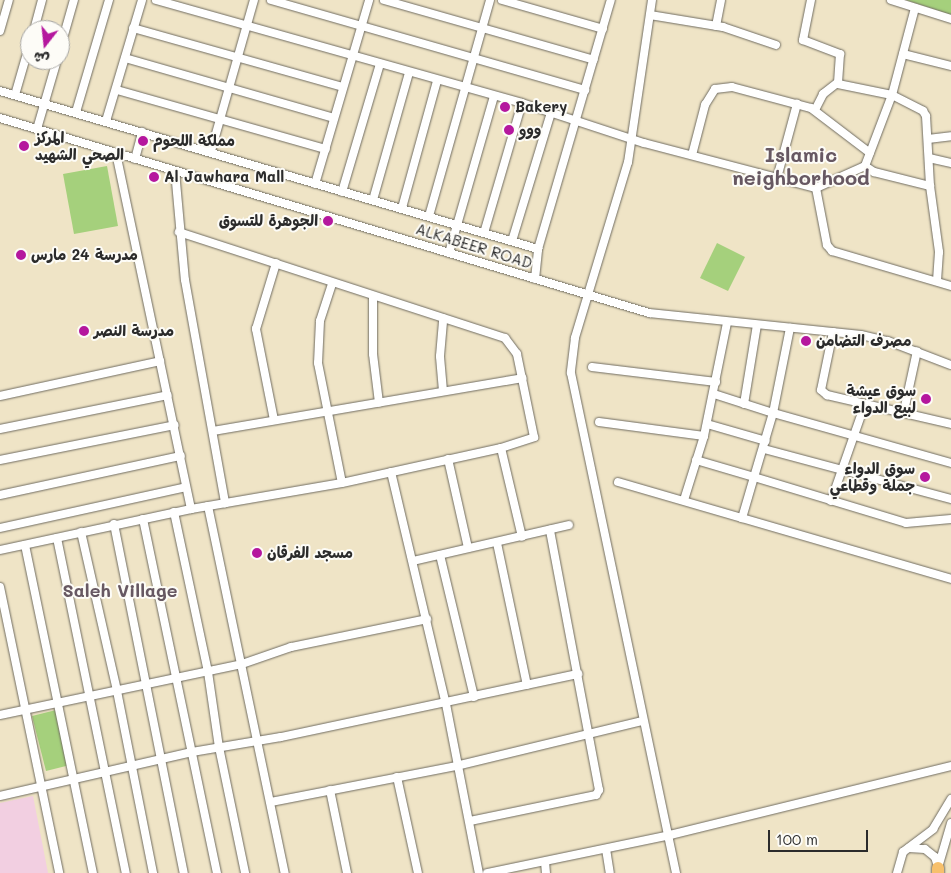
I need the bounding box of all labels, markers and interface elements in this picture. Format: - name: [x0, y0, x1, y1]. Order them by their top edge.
- north arrow: [20, 20, 70, 70]
- text: ش: [31, 48, 51, 70]
- place label: Bakery: [515, 98, 567, 116]
- marker: Bakery: [499, 101, 511, 113]
- place label: ووو: [519, 121, 542, 139]
- marker: ووو: [503, 124, 515, 136]
- place label: المركز الصحي الشهيد: [35, 128, 124, 163]
- place label: مملكة اللحوم: [153, 132, 235, 150]
- marker: مملكة اللحوم: [137, 135, 149, 147]
- marker: المركز الصحي الشهيد: [17, 139, 31, 153]
- district label: Islamic neighborhood: [732, 143, 870, 190]
- place label: Al Jawhara Mall: [164, 168, 284, 186]
- marker: Al Jawhara Mall: [148, 171, 160, 183]
- place label: الجوهرة للتسوق: [219, 212, 318, 230]
- marker: الجوهرة للتسوق: [322, 215, 334, 227]
- street label: ALKABEER ROAD: [414, 220, 534, 272]
- place label: مدرسة 24 مارس: [31, 246, 138, 264]
- marker: مدرسة 24 مارس: [15, 249, 27, 261]
- place label: مدرسة النصر: [94, 322, 174, 340]
- marker: مدرسة النصر: [78, 325, 90, 337]
- place label: مصرف التضامن: [816, 332, 911, 350]
- marker: مصرف التضامن: [800, 335, 812, 347]
- place label: سوق عيشة لبيع الدواء: [847, 381, 916, 416]
- marker: سوق عيشة لبيع الدواء: [920, 393, 932, 405]
- place label: سوق الدواء جملة وقطاعي: [830, 459, 915, 494]
- marker: سوق الدواء جملة وقطاعي: [919, 471, 931, 483]
- place label: مسجد الفرقان: [267, 544, 353, 562]
- marker: مسجد الفرقان: [251, 547, 263, 559]
- district label: Saleh Village: [62, 579, 178, 601]
- scale bar: [771, 820, 871, 852]
- text: 100 m: [776, 829, 818, 849]

